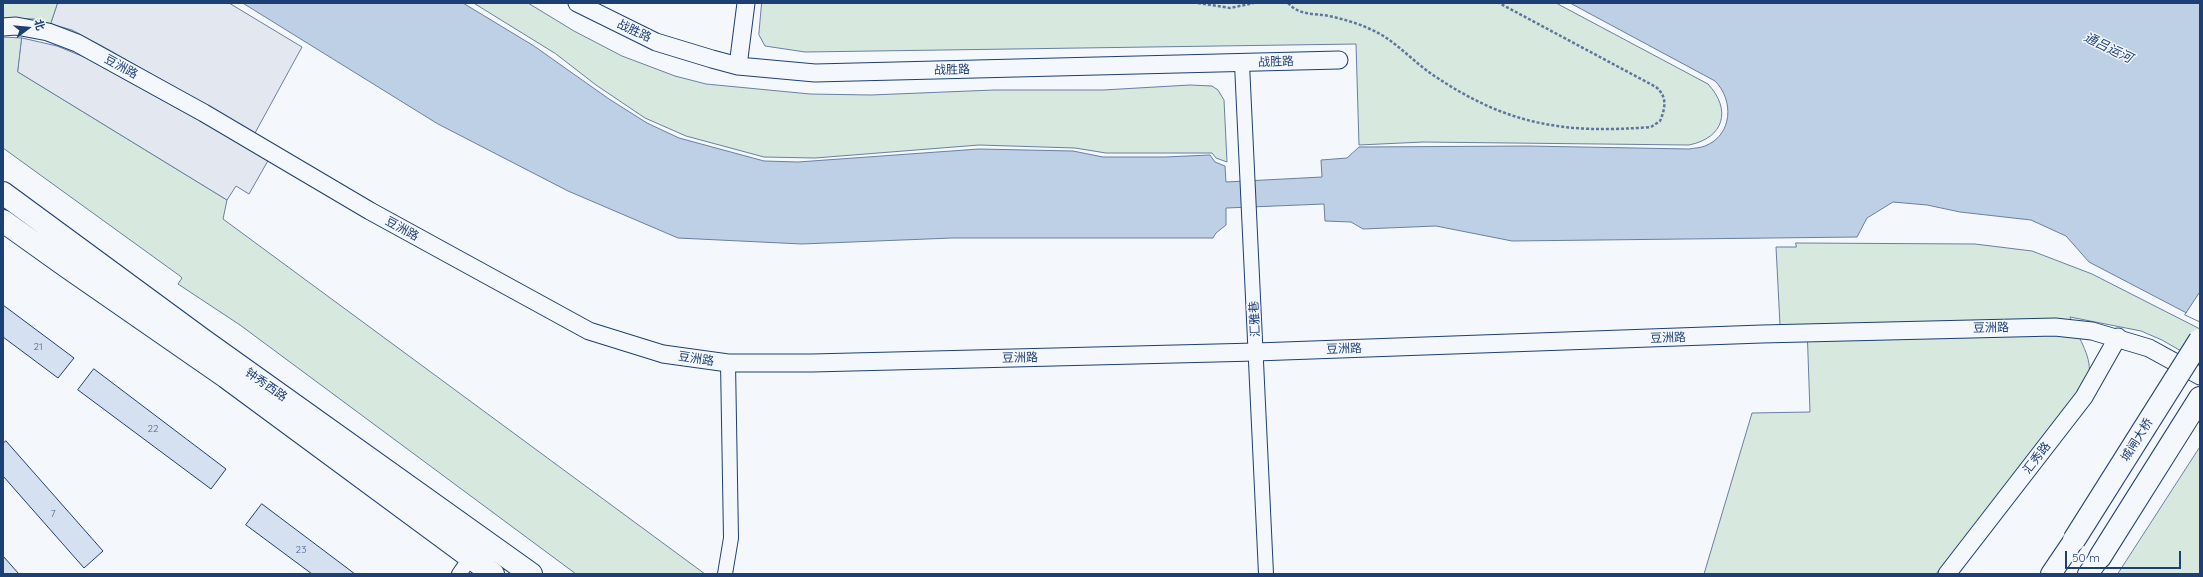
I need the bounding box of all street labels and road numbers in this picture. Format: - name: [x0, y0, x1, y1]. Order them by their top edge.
- street label: 战胜路: [615, 17, 653, 45]
- street label: 豆洲路: [102, 52, 140, 82]
- street label: 战胜路: [1258, 54, 1294, 70]
- street label: 战胜路: [934, 62, 970, 78]
- street label: 豆洲路: [383, 214, 421, 244]
- street label: 汇雅巷: [1247, 301, 1263, 337]
- street label: 豆洲路: [1973, 320, 2009, 336]
- street label: 豆洲路: [1650, 330, 1686, 346]
- street label: 豆洲路: [1326, 341, 1362, 357]
- street label: 豆洲路: [677, 349, 715, 369]
- street label: 豆洲路: [1002, 350, 1038, 366]
- street label: 钟秀西路: [242, 365, 290, 405]
- street label: 城闸大桥: [2118, 416, 2156, 464]
- street label: 汇秀路: [2020, 439, 2054, 477]

